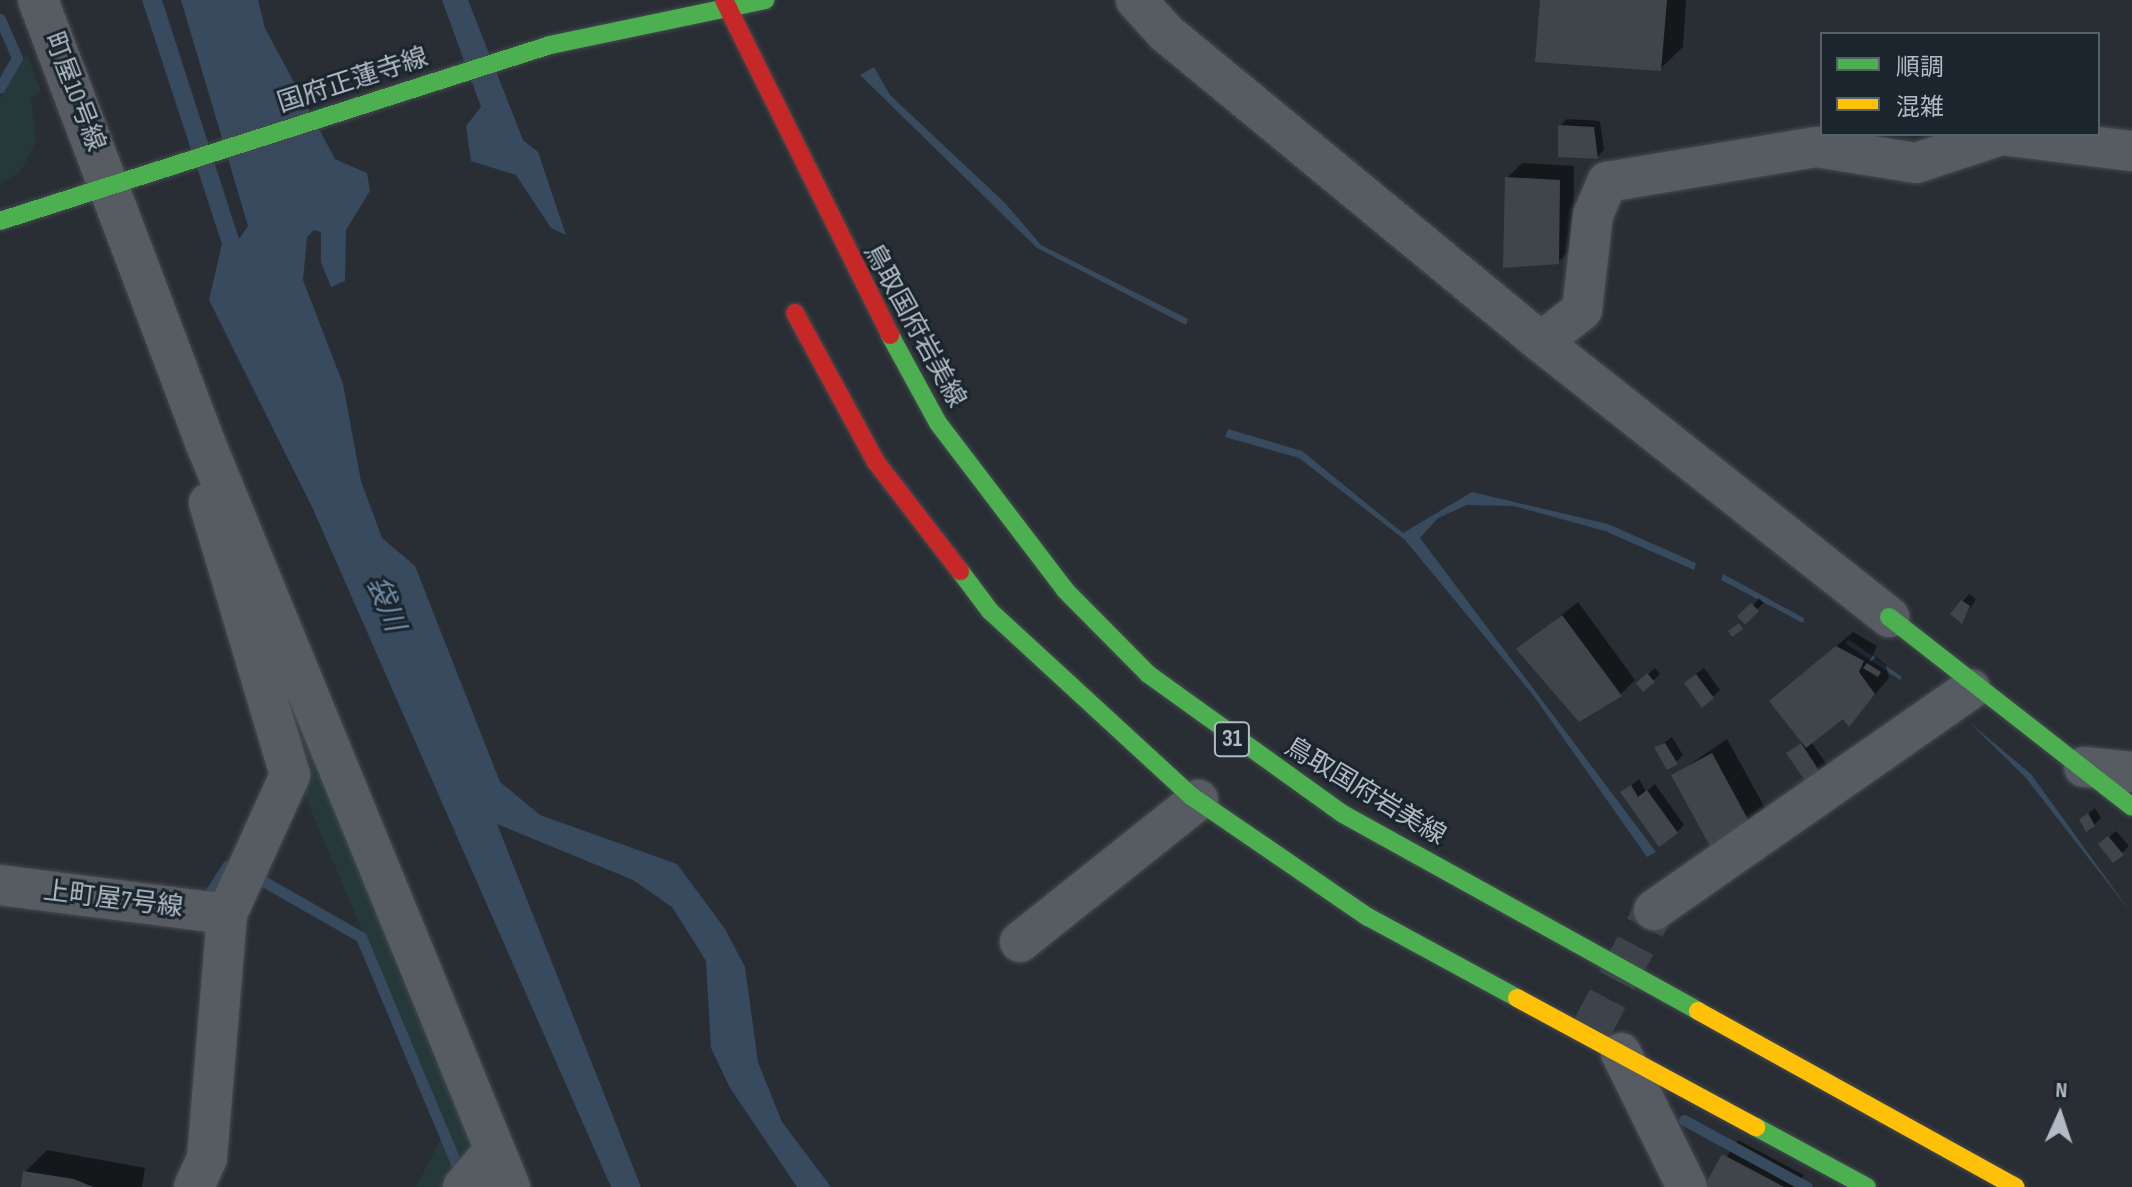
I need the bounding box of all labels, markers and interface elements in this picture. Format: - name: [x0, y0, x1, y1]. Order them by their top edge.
- street label: 町屋10号線: [37, 28, 111, 156]
- legend: [1820, 32, 2100, 136]
- street label: 国府正蓮寺線: [274, 42, 432, 120]
- text: 順調: [1896, 53, 1944, 82]
- text: 混雑: [1896, 93, 1944, 122]
- street label: 鳥取国府岩美線: [856, 239, 972, 413]
- water label: 袋川: [359, 572, 411, 636]
- road number: 31: [1212, 719, 1252, 759]
- street label: 鳥取国府岩美線: [1279, 732, 1451, 852]
- street label: 上町屋7号線: [41, 876, 185, 924]
- north arrow: [2020, 1075, 2100, 1155]
- text: N: [2055, 1077, 2068, 1104]

